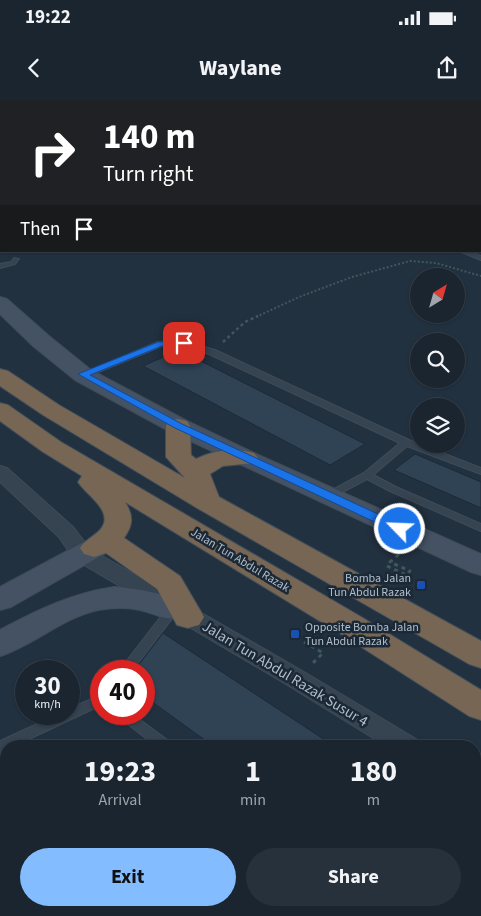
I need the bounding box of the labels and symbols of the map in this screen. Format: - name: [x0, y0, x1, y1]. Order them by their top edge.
- north arrow: [410, 268, 465, 322]
- pin: [163, 322, 205, 364]
- position arrow: [373, 502, 425, 554]
- street label: Jalan Tun Abdul Razak: [187, 524, 293, 596]
- place label: Bomba Jalan Tun Abdul Razak: [328, 570, 411, 601]
- marker: Bomba Jalan Tun Abdul Razak: [415, 579, 427, 591]
- street label: Jalan Tun Abdul Razak Susur 4: [198, 616, 372, 732]
- place label: Opposite Bomba Jalan Tun Abdul Razak: [305, 619, 419, 650]
- marker: Opposite Bomba Jalan Tun Abdul Razak: [289, 628, 301, 640]
- speed limit sign: 40: [90, 660, 155, 725]

